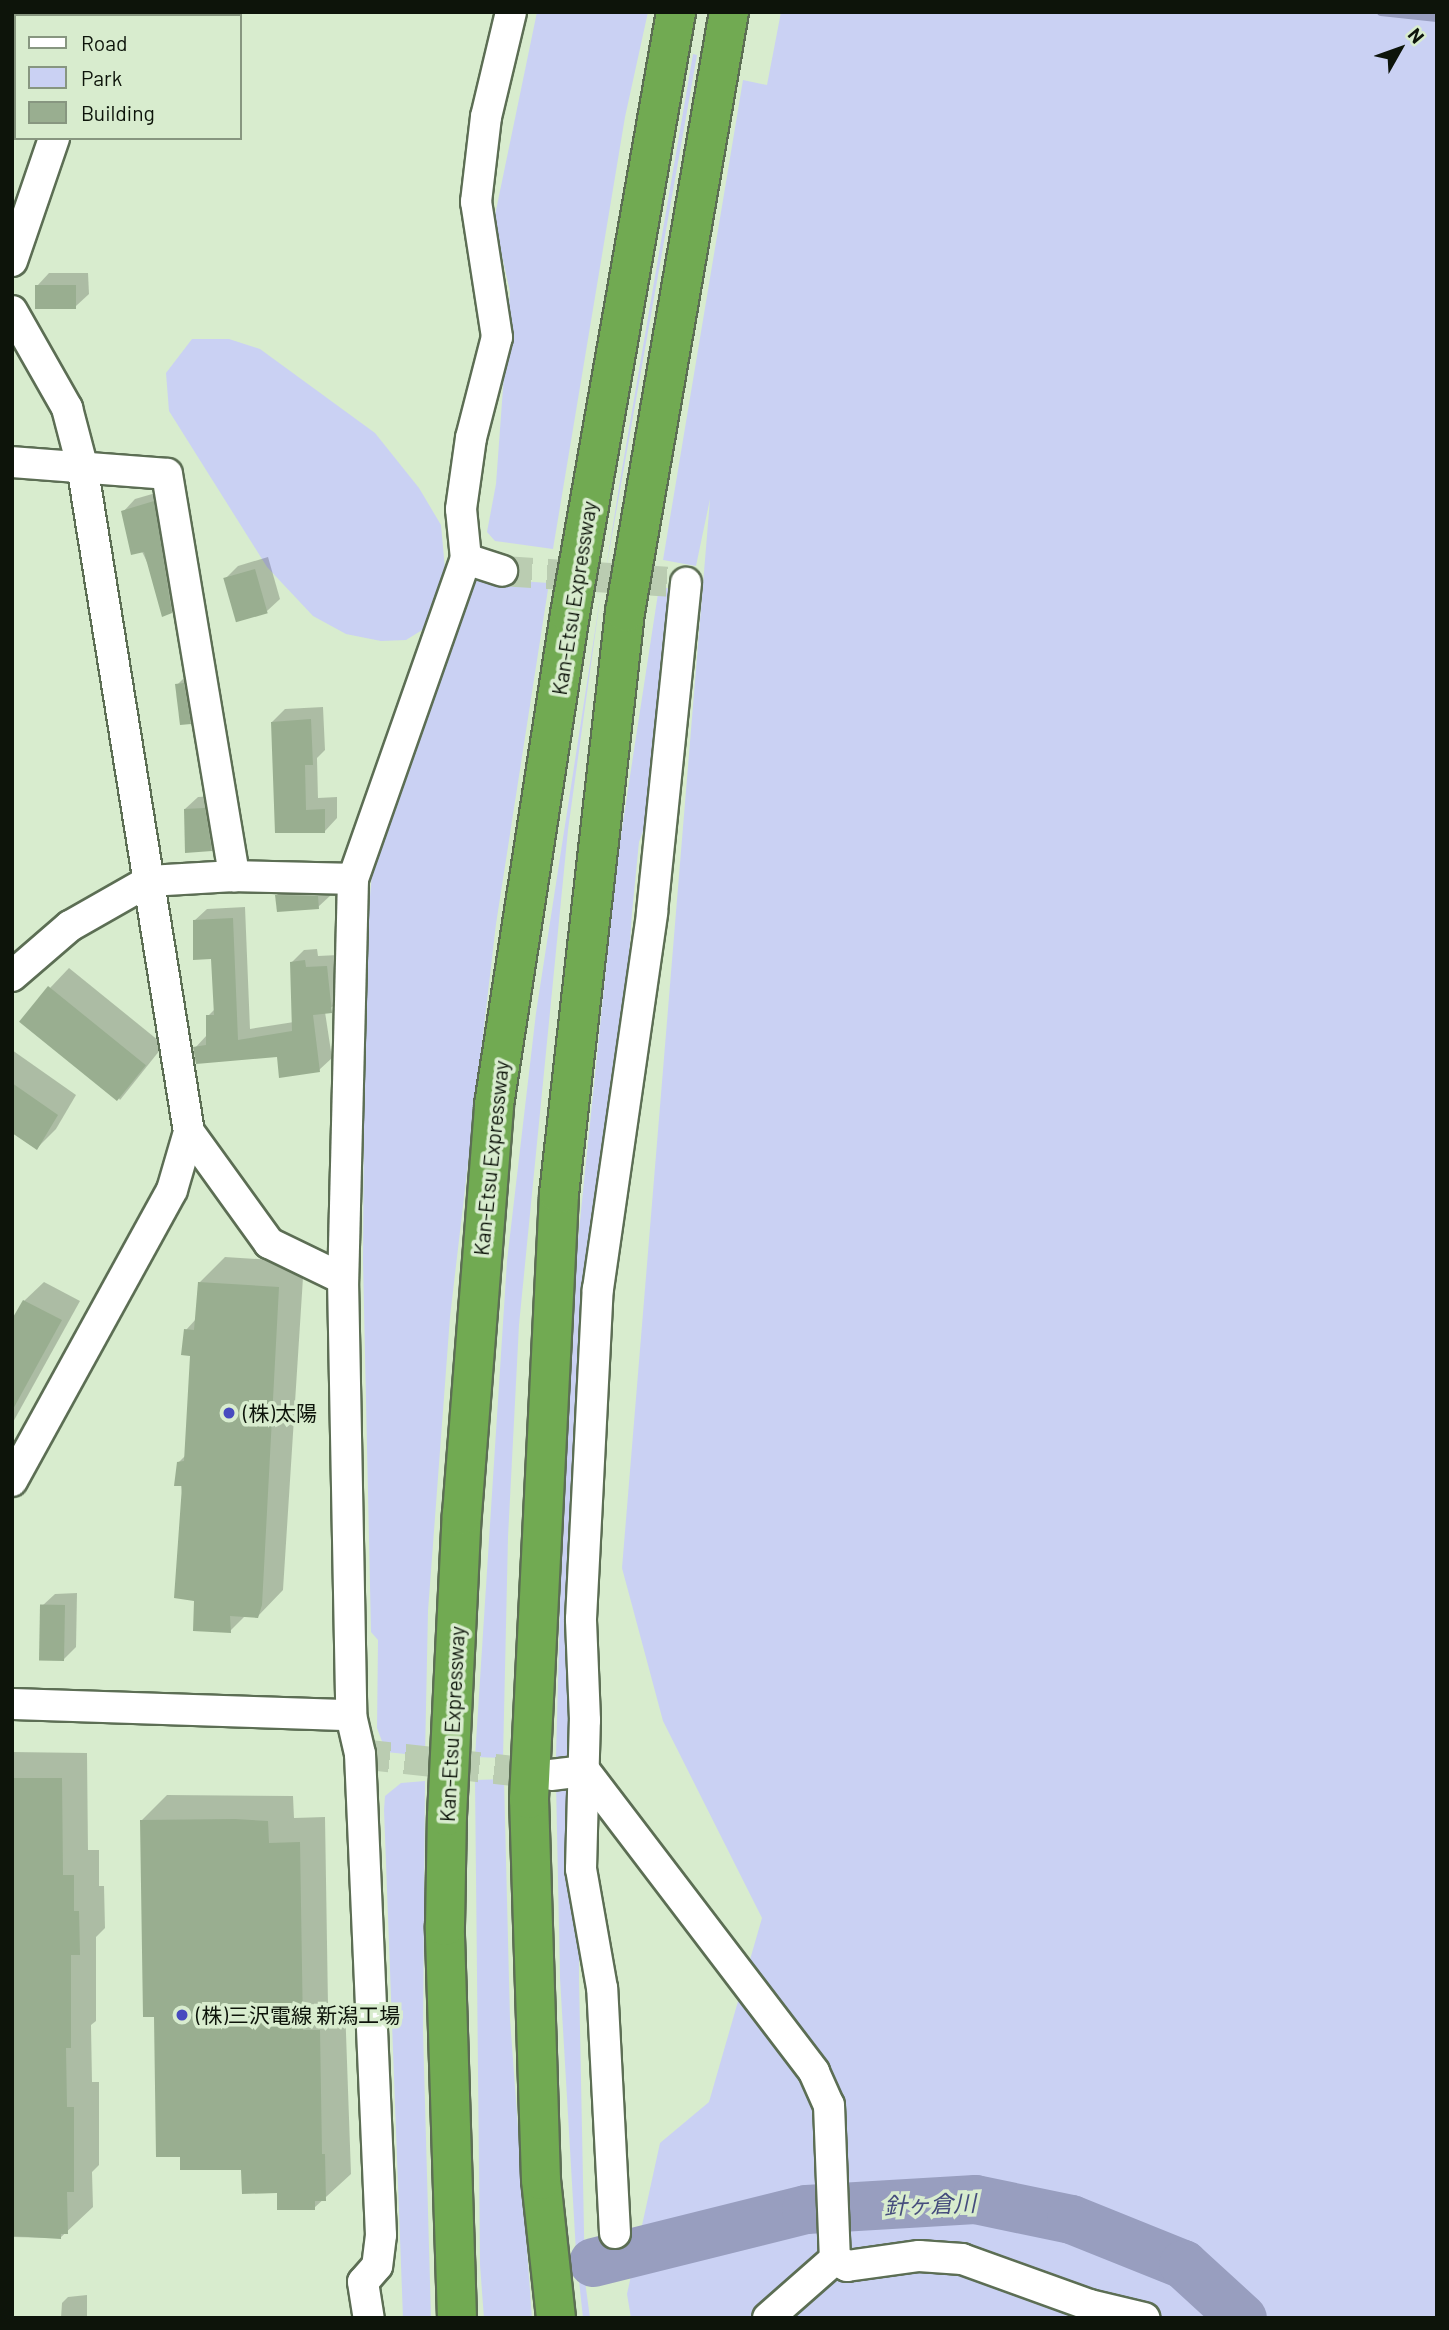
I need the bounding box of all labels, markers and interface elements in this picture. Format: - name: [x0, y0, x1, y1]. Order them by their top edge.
- legend: [14, 14, 242, 140]
- north arrow: [1365, 14, 1435, 84]
- text: N: [1404, 23, 1429, 47]
- text: Road: [81, 30, 127, 55]
- text: Park: [81, 65, 122, 90]
- text: Building: [81, 100, 155, 125]
- street label: Kan-Etsu Expressway: [546, 499, 602, 697]
- street label: Kan-Etsu Expressway: [468, 1059, 514, 1257]
- place label: (株)太陽: [243, 1400, 317, 1426]
- marker: (株)太陽: [221, 1405, 237, 1421]
- street label: Kan-Etsu Expressway: [434, 1625, 470, 1823]
- place label: (株)三沢電線 新潟工場: [196, 2002, 400, 2028]
- marker: (株)三沢電線 新潟工場: [174, 2007, 190, 2023]
- water label: 針ヶ倉川: [884, 2189, 976, 2219]

